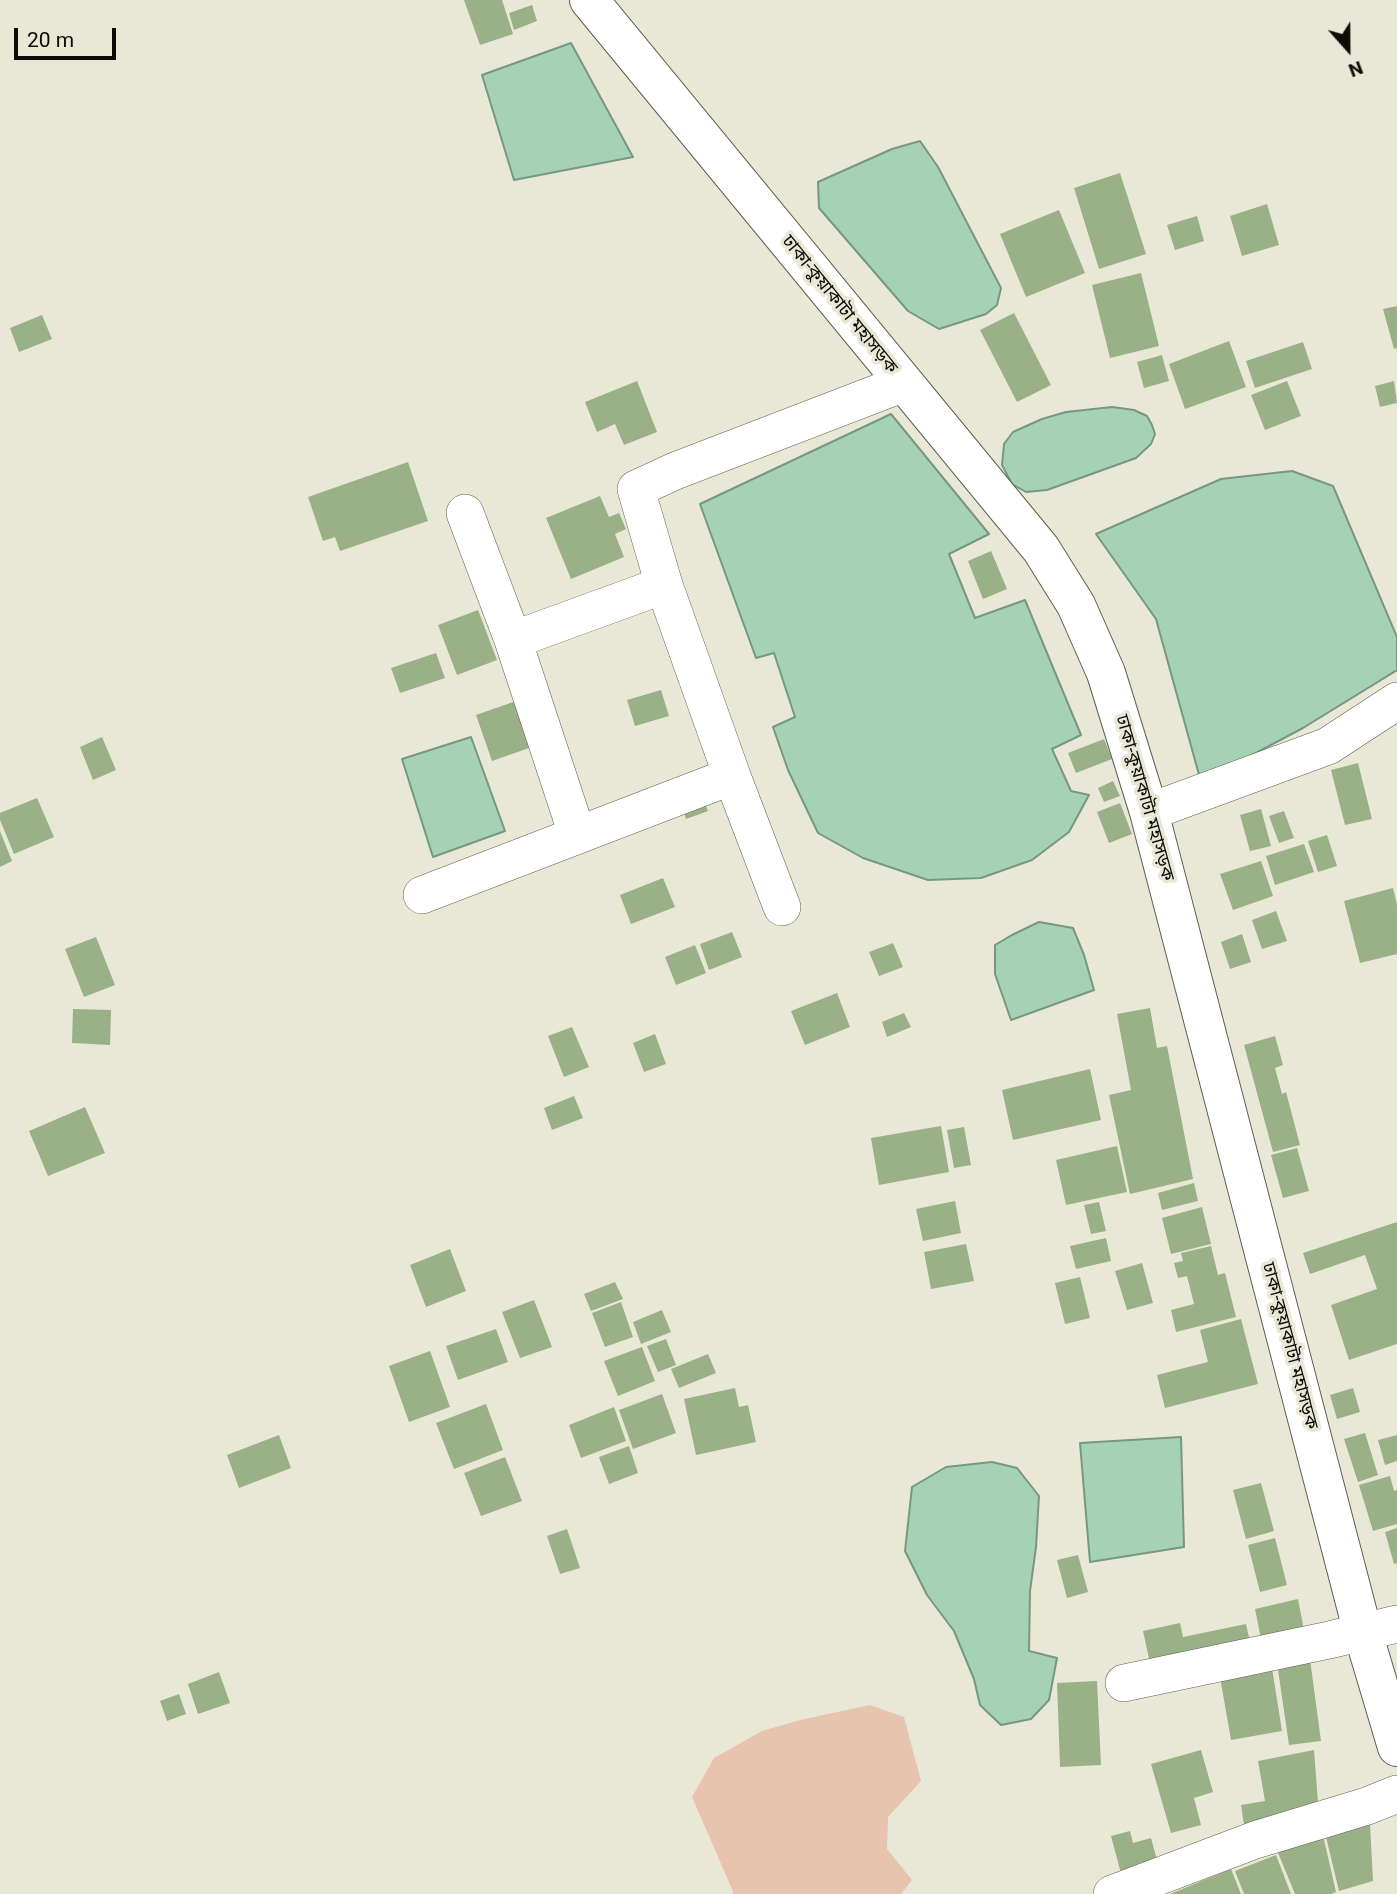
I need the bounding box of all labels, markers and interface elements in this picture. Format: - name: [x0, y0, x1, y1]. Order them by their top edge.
- scale bar: [18, 14, 119, 58]
- north arrow: [1313, 14, 1383, 84]
- text: 20 m: [27, 28, 74, 52]
- text: N: [1345, 56, 1366, 82]
- street label: ঢাকা-কুয়াকাটা মহাসড়ক: [777, 231, 901, 379]
- street label: ঢাকা-কুয়াকাটা মহাসড়ক: [1110, 712, 1178, 884]
- street label: ঢাকা-কুয়াকাটা মহাসড়ক: [1256, 1260, 1322, 1432]

